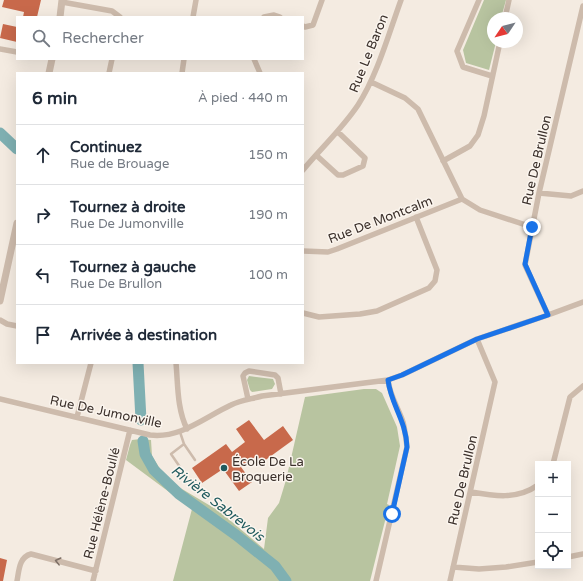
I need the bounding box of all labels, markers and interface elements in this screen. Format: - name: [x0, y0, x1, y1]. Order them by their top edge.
- street label: Rue Le Baron: [346, 12, 392, 95]
- north arrow: [487, 12, 523, 48]
- search box: [16, 16, 304, 60]
- icon: search: [30, 27, 52, 49]
- text: Rechercher: [62, 29, 144, 47]
- text: 6 min: [32, 88, 77, 109]
- text: À pied · 440 m: [198, 90, 288, 106]
- street label: Rue De Brullon: [519, 113, 555, 207]
- text: Continuez: [70, 138, 142, 156]
- icon: ahead: [32, 144, 54, 166]
- text: 150 m: [248, 147, 288, 163]
- text: Rue de Brouage: [70, 156, 169, 172]
- street label: Rue De Montcalm: [326, 193, 435, 247]
- text: Tournez à droite: [70, 198, 185, 216]
- icon: right: [32, 204, 54, 226]
- text: 190 m: [248, 207, 288, 223]
- text: Rue De Jumonville: [70, 216, 184, 232]
- route end: [523, 218, 541, 236]
- text: Tournez à gauche: [70, 258, 196, 276]
- icon: left: [32, 264, 54, 286]
- text: 100 m: [248, 267, 288, 283]
- text: Rue De Brullon: [70, 276, 162, 292]
- icon: arrive: [32, 324, 54, 346]
- text: Arrivée à destination: [70, 326, 217, 344]
- street label: Rue De Jumonville: [48, 392, 163, 432]
- street label: Rue De Brullon: [445, 433, 481, 527]
- street label: Rue Hélène-Boullé: [80, 446, 124, 561]
- place label: École De La Broquerie: [232, 454, 304, 485]
- map controls: [535, 461, 571, 569]
- button: +: [535, 461, 571, 497]
- water label: Rivière Sabrevois: [168, 462, 269, 546]
- marker: École De La Broquerie: [219, 463, 229, 473]
- button: −: [535, 497, 571, 533]
- route start: [383, 505, 401, 523]
- button: locate: [535, 533, 571, 569]
- one-way arrow: [55, 557, 62, 566]

